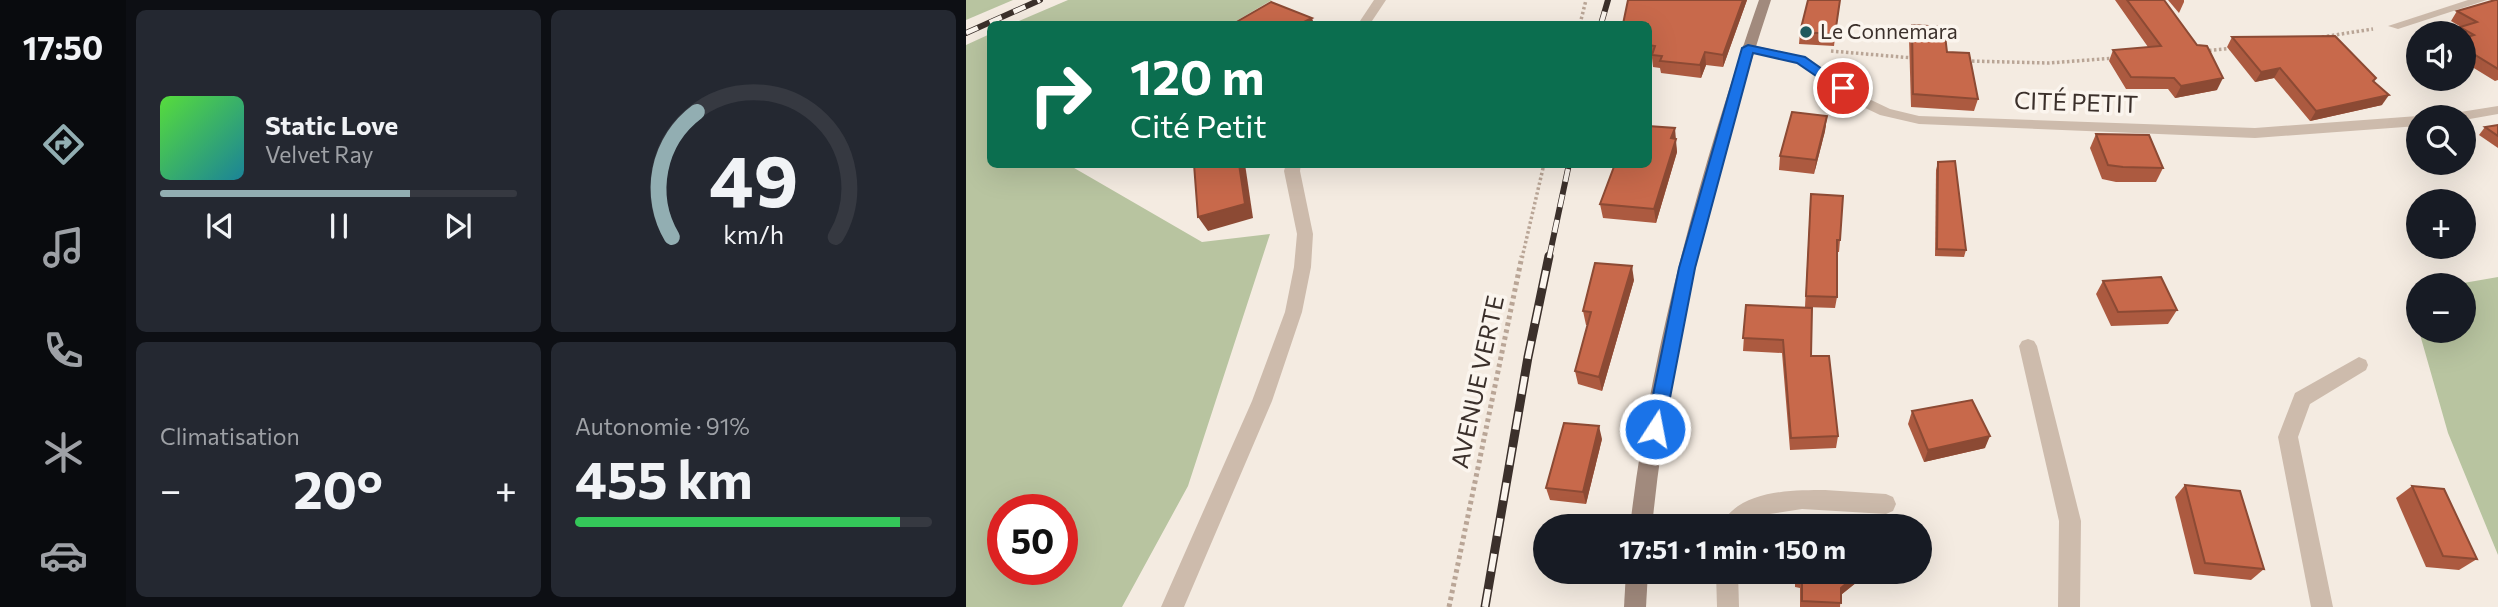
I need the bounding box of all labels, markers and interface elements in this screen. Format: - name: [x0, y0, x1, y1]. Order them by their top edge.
- place label: Le Connemara: [1820, 18, 1958, 43]
- map controls: [2406, 21, 2476, 343]
- button: sound: [2406, 21, 2476, 91]
- marker: Le Connemara: [1798, 24, 1814, 40]
- text: 17:50: [23, 27, 103, 67]
- text: 120 m: [1130, 45, 1264, 105]
- icon: right: [1015, 49, 1106, 140]
- pin: [1813, 58, 1873, 118]
- icon: arrive: [1824, 69, 1862, 107]
- street label: CITÉ PETIT: [2014, 85, 2139, 118]
- text: Cité Petit: [1130, 105, 1267, 145]
- button: search: [2406, 105, 2476, 175]
- text: Static Love: [265, 109, 398, 140]
- icon: directions: [39, 120, 88, 169]
- text: 49: [709, 133, 798, 222]
- text: Velvet Ray: [265, 140, 373, 168]
- button: +: [2406, 189, 2476, 259]
- icon: previous: [201, 207, 239, 245]
- icon: pause: [320, 207, 358, 245]
- icon: next: [439, 207, 477, 245]
- text: km/h: [723, 219, 784, 249]
- icon: music: [39, 223, 88, 272]
- button: −: [2406, 273, 2476, 343]
- street label: AVENUE VERTE: [1444, 293, 1509, 471]
- icon: phone: [39, 326, 88, 375]
- position arrow: [1618, 392, 1692, 466]
- text: Autonomie · 91%: [575, 412, 750, 440]
- text: Climatisation: [160, 422, 300, 450]
- icon: climate: [39, 428, 88, 477]
- text: 455 km: [575, 446, 753, 510]
- text: 20°: [293, 456, 383, 520]
- text: −: [160, 465, 182, 512]
- text: +: [495, 465, 517, 512]
- speed limit sign: 50: [987, 494, 1078, 585]
- icon: car: [39, 531, 88, 580]
- text: 17:51 · 1 min · 150 m: [1619, 533, 1846, 564]

